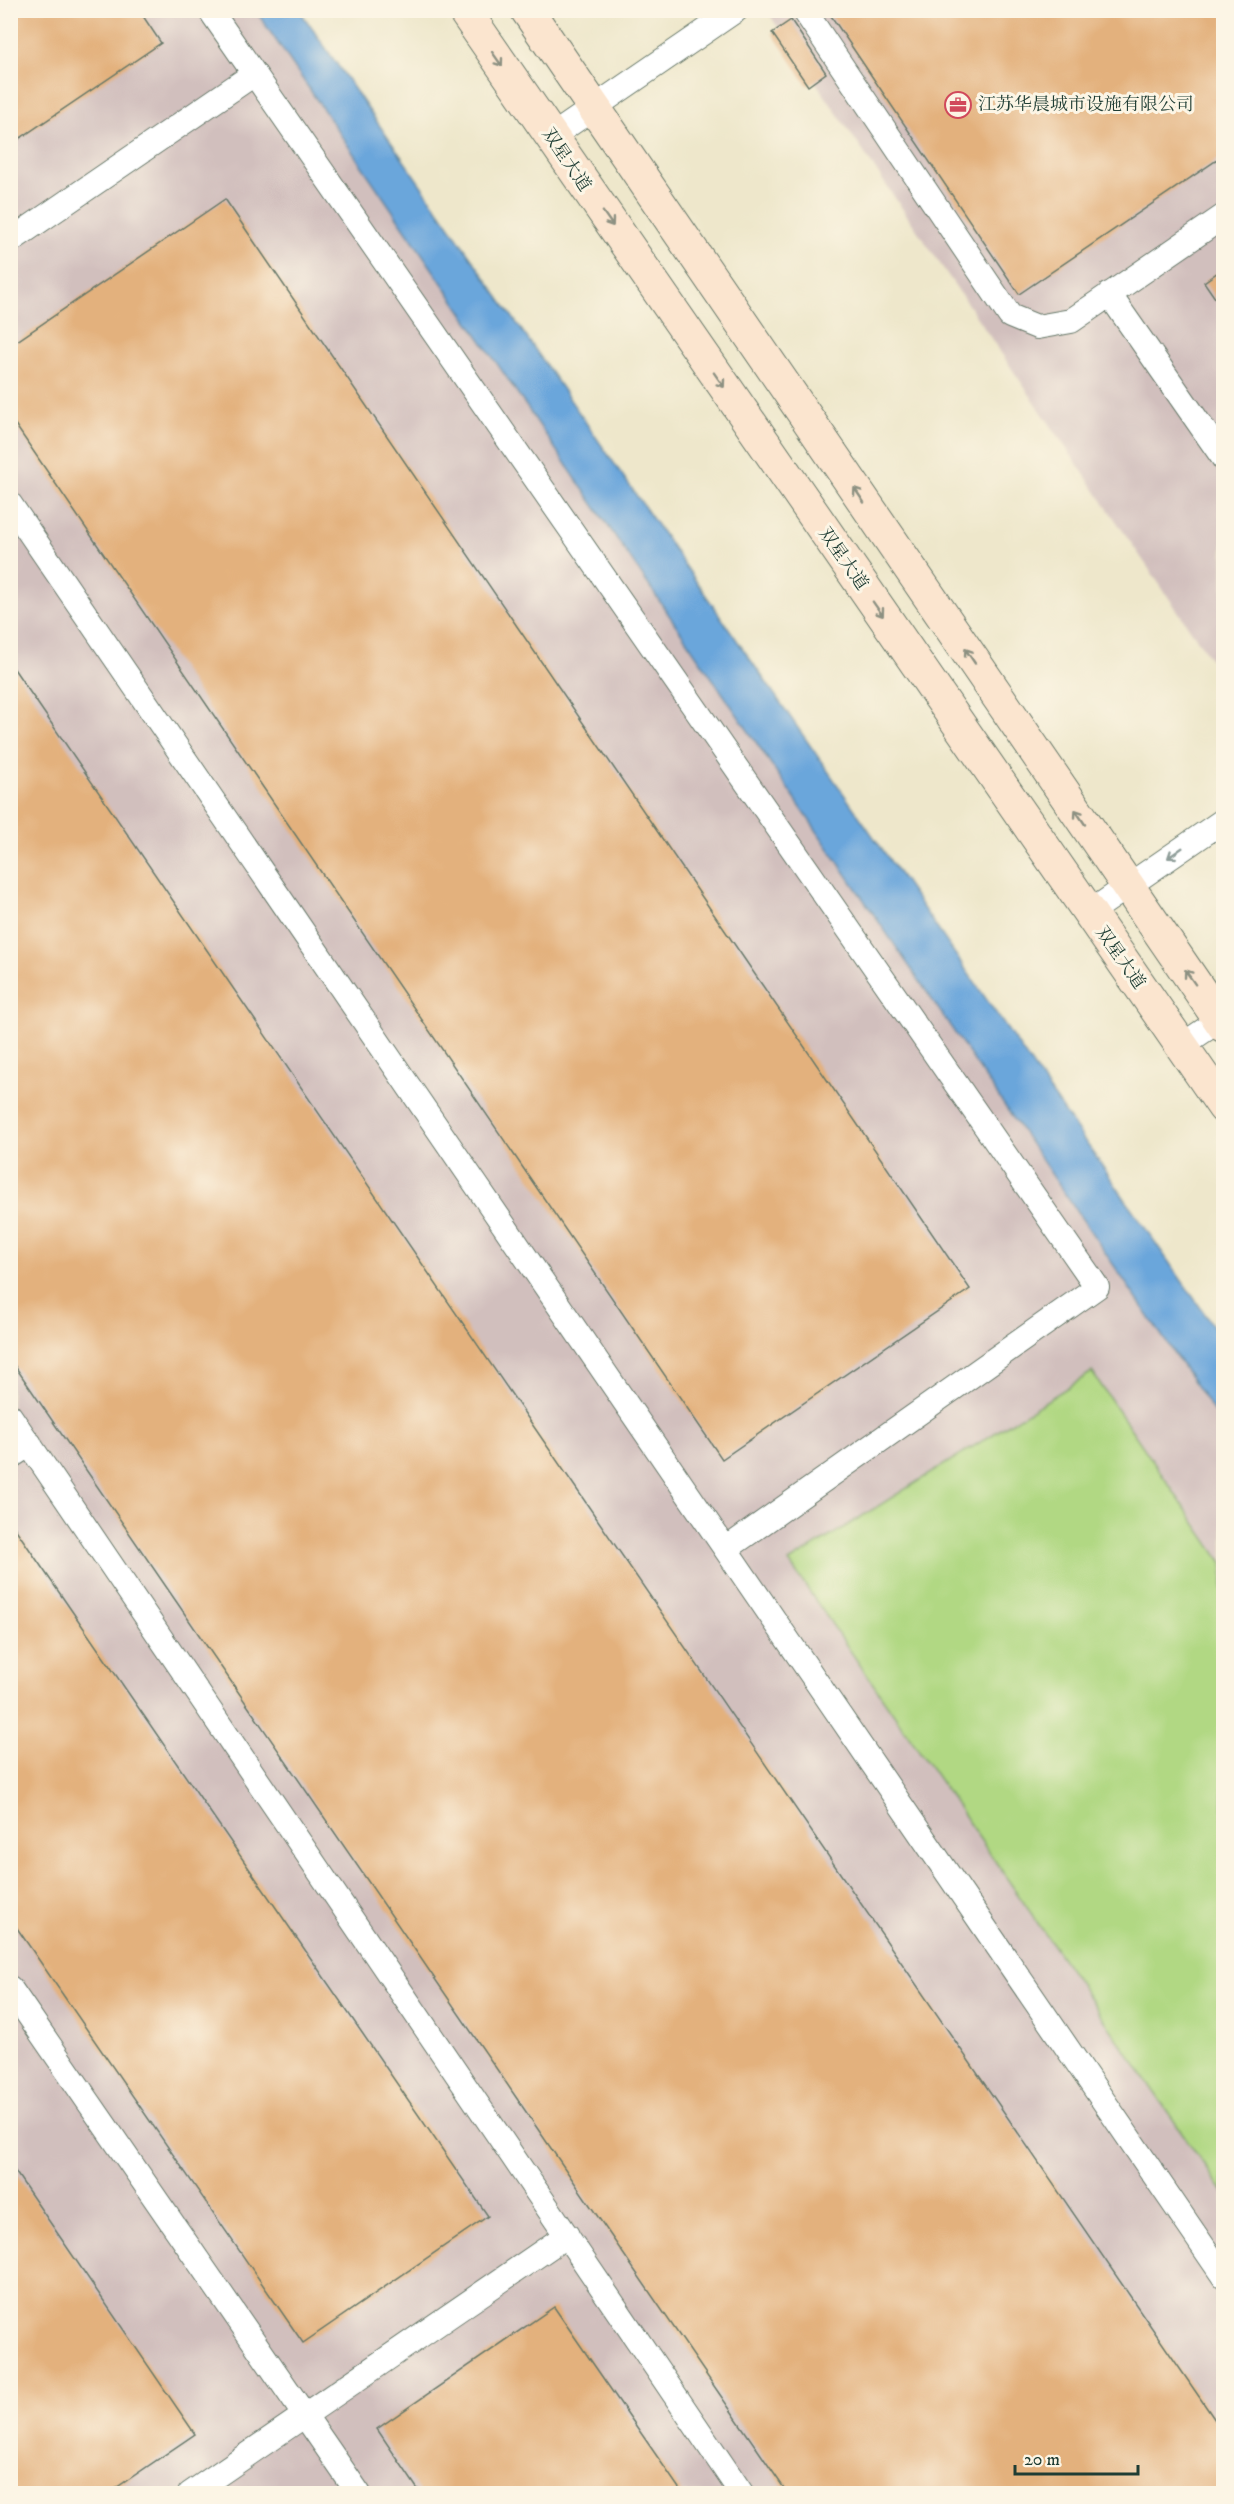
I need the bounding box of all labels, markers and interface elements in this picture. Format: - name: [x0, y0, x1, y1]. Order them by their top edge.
- one-way arrow: [491, 50, 503, 66]
- office icon: 江苏华晨城市设施有限公司: [943, 90, 973, 120]
- place label: 江苏华晨城市设施有限公司: [978, 94, 1194, 116]
- street label: 双星大道: [537, 124, 595, 196]
- one-way arrow: [602, 211, 614, 227]
- one-way arrow: [713, 371, 725, 387]
- one-way arrow: [853, 487, 865, 504]
- street label: 双星大道: [813, 523, 873, 595]
- one-way arrow: [872, 600, 884, 616]
- one-way arrow: [964, 648, 976, 665]
- one-way arrow: [1074, 809, 1086, 825]
- one-way arrow: [1168, 847, 1184, 859]
- street label: 双星大道: [1090, 922, 1150, 994]
- one-way arrow: [1184, 970, 1196, 986]
- scale bar: [1015, 2438, 1138, 2476]
- text: 20 m: [1024, 2449, 1060, 2471]

